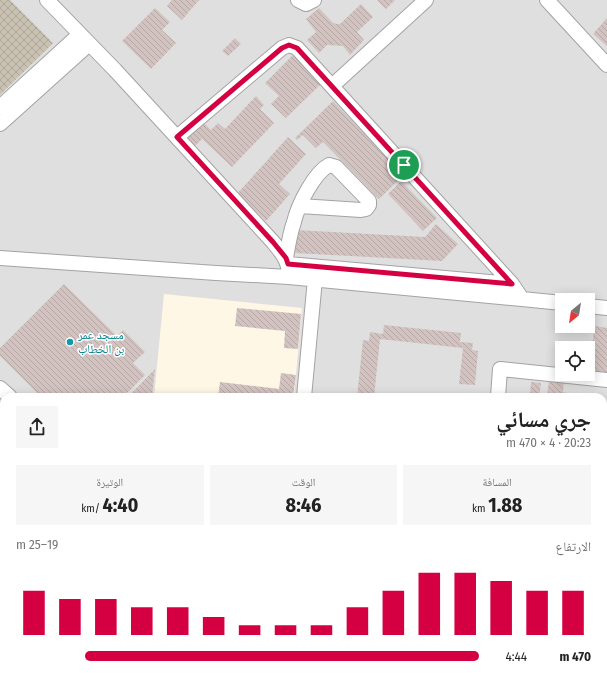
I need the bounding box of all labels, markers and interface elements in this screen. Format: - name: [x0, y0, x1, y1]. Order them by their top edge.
- pin: [387, 148, 421, 182]
- icon: arrive: [393, 154, 415, 176]
- north arrow: [555, 293, 595, 333]
- map controls: [555, 293, 595, 381]
- place label: مسجد عمر بن الخطاب: [77, 328, 124, 356]
- marker: مسجد عمر بن الخطاب: [65, 337, 75, 347]
- button: locate: [555, 341, 595, 381]
- button: share: [16, 406, 58, 448]
- text: جري مسائي: [496, 406, 591, 433]
- text: 20:23 · 4 × 470 m: [506, 435, 591, 450]
- text: الوتيرة: [96, 476, 123, 489]
- text: الوقت: [292, 476, 315, 489]
- text: المسافة: [483, 476, 512, 489]
- text: 4:40: [103, 493, 138, 517]
- text: 8:46: [286, 493, 321, 517]
- text: 1.88: [488, 493, 522, 517]
- text: /km: [81, 502, 103, 515]
- text: km: [472, 502, 488, 515]
- text: 19–25 m: [16, 537, 58, 552]
- text: الارتفاع: [556, 539, 591, 554]
- text: 4:44: [505, 649, 527, 664]
- text: 470 m: [559, 649, 591, 664]

